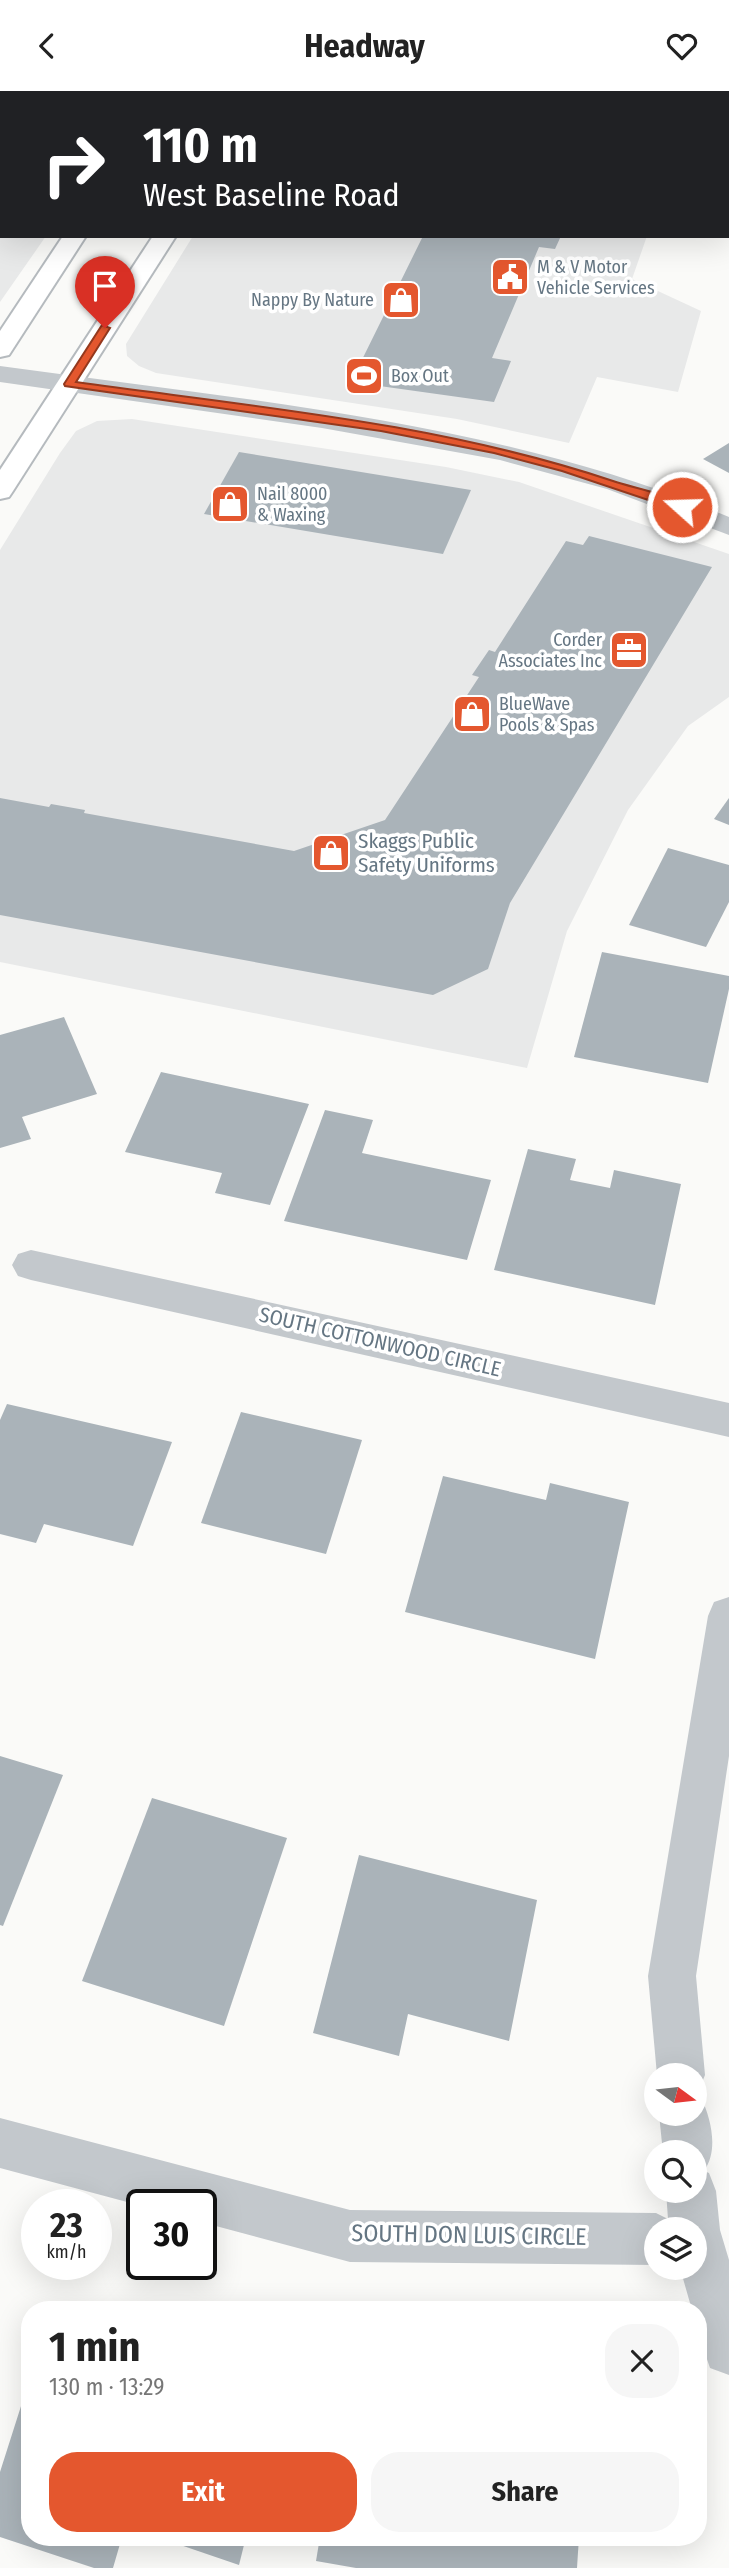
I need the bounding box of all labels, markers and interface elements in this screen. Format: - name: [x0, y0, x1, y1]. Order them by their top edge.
- icon: back: [28, 27, 66, 65]
- text: Headway: [304, 27, 425, 65]
- icon: heart: [663, 27, 701, 65]
- text: 110 m: [143, 116, 258, 175]
- icon: right: [28, 119, 119, 210]
- text: West Baseline Road: [143, 176, 400, 214]
- pin: [75, 256, 135, 328]
- public building icon: M & V Motor Vehicle Services: [489, 256, 531, 298]
- place label: M & V Motor Vehicle Services: [537, 256, 655, 299]
- icon: arrive: [86, 267, 124, 305]
- shop icon: Nappy By Nature: [380, 279, 422, 321]
- place label: Nappy By Nature: [251, 289, 374, 311]
- sports icon: Box Out: [343, 355, 385, 397]
- place label: Box Out: [391, 365, 449, 387]
- position arrow: [645, 470, 719, 544]
- shop icon: Nail 8000 & Waxing: [209, 483, 251, 525]
- place label: Nail 8000 & Waxing: [257, 483, 327, 526]
- place label: Corder Associates Inc: [498, 629, 603, 672]
- office icon: Corder Associates Inc: [608, 629, 650, 671]
- shop icon: BlueWave Pools & Spas: [451, 693, 493, 735]
- place label: BlueWave Pools & Spas: [499, 693, 595, 736]
- place label: Skaggs Public Safety Uniforms: [358, 828, 495, 878]
- shop icon: Skaggs Public Safety Uniforms: [310, 832, 352, 874]
- street label: SOUTH COTTONWOOD CIRCLE: [257, 1302, 503, 1383]
- north arrow: [644, 2063, 707, 2126]
- map controls: [644, 2063, 707, 2280]
- button: search: [644, 2140, 707, 2203]
- speed limit sign: 30: [126, 2189, 217, 2280]
- text: 23: [50, 2204, 83, 2246]
- button: layers: [644, 2217, 707, 2280]
- street label: SOUTH DON LUIS CIRCLE: [351, 2219, 587, 2251]
- text: km/h: [46, 2241, 87, 2263]
- text: 1 min: [49, 2322, 140, 2372]
- button: close: [605, 2324, 679, 2398]
- text: 130 m · 13:29: [49, 2373, 164, 2401]
- button: Exit: [49, 2452, 357, 2532]
- button: Share: [371, 2452, 679, 2532]

